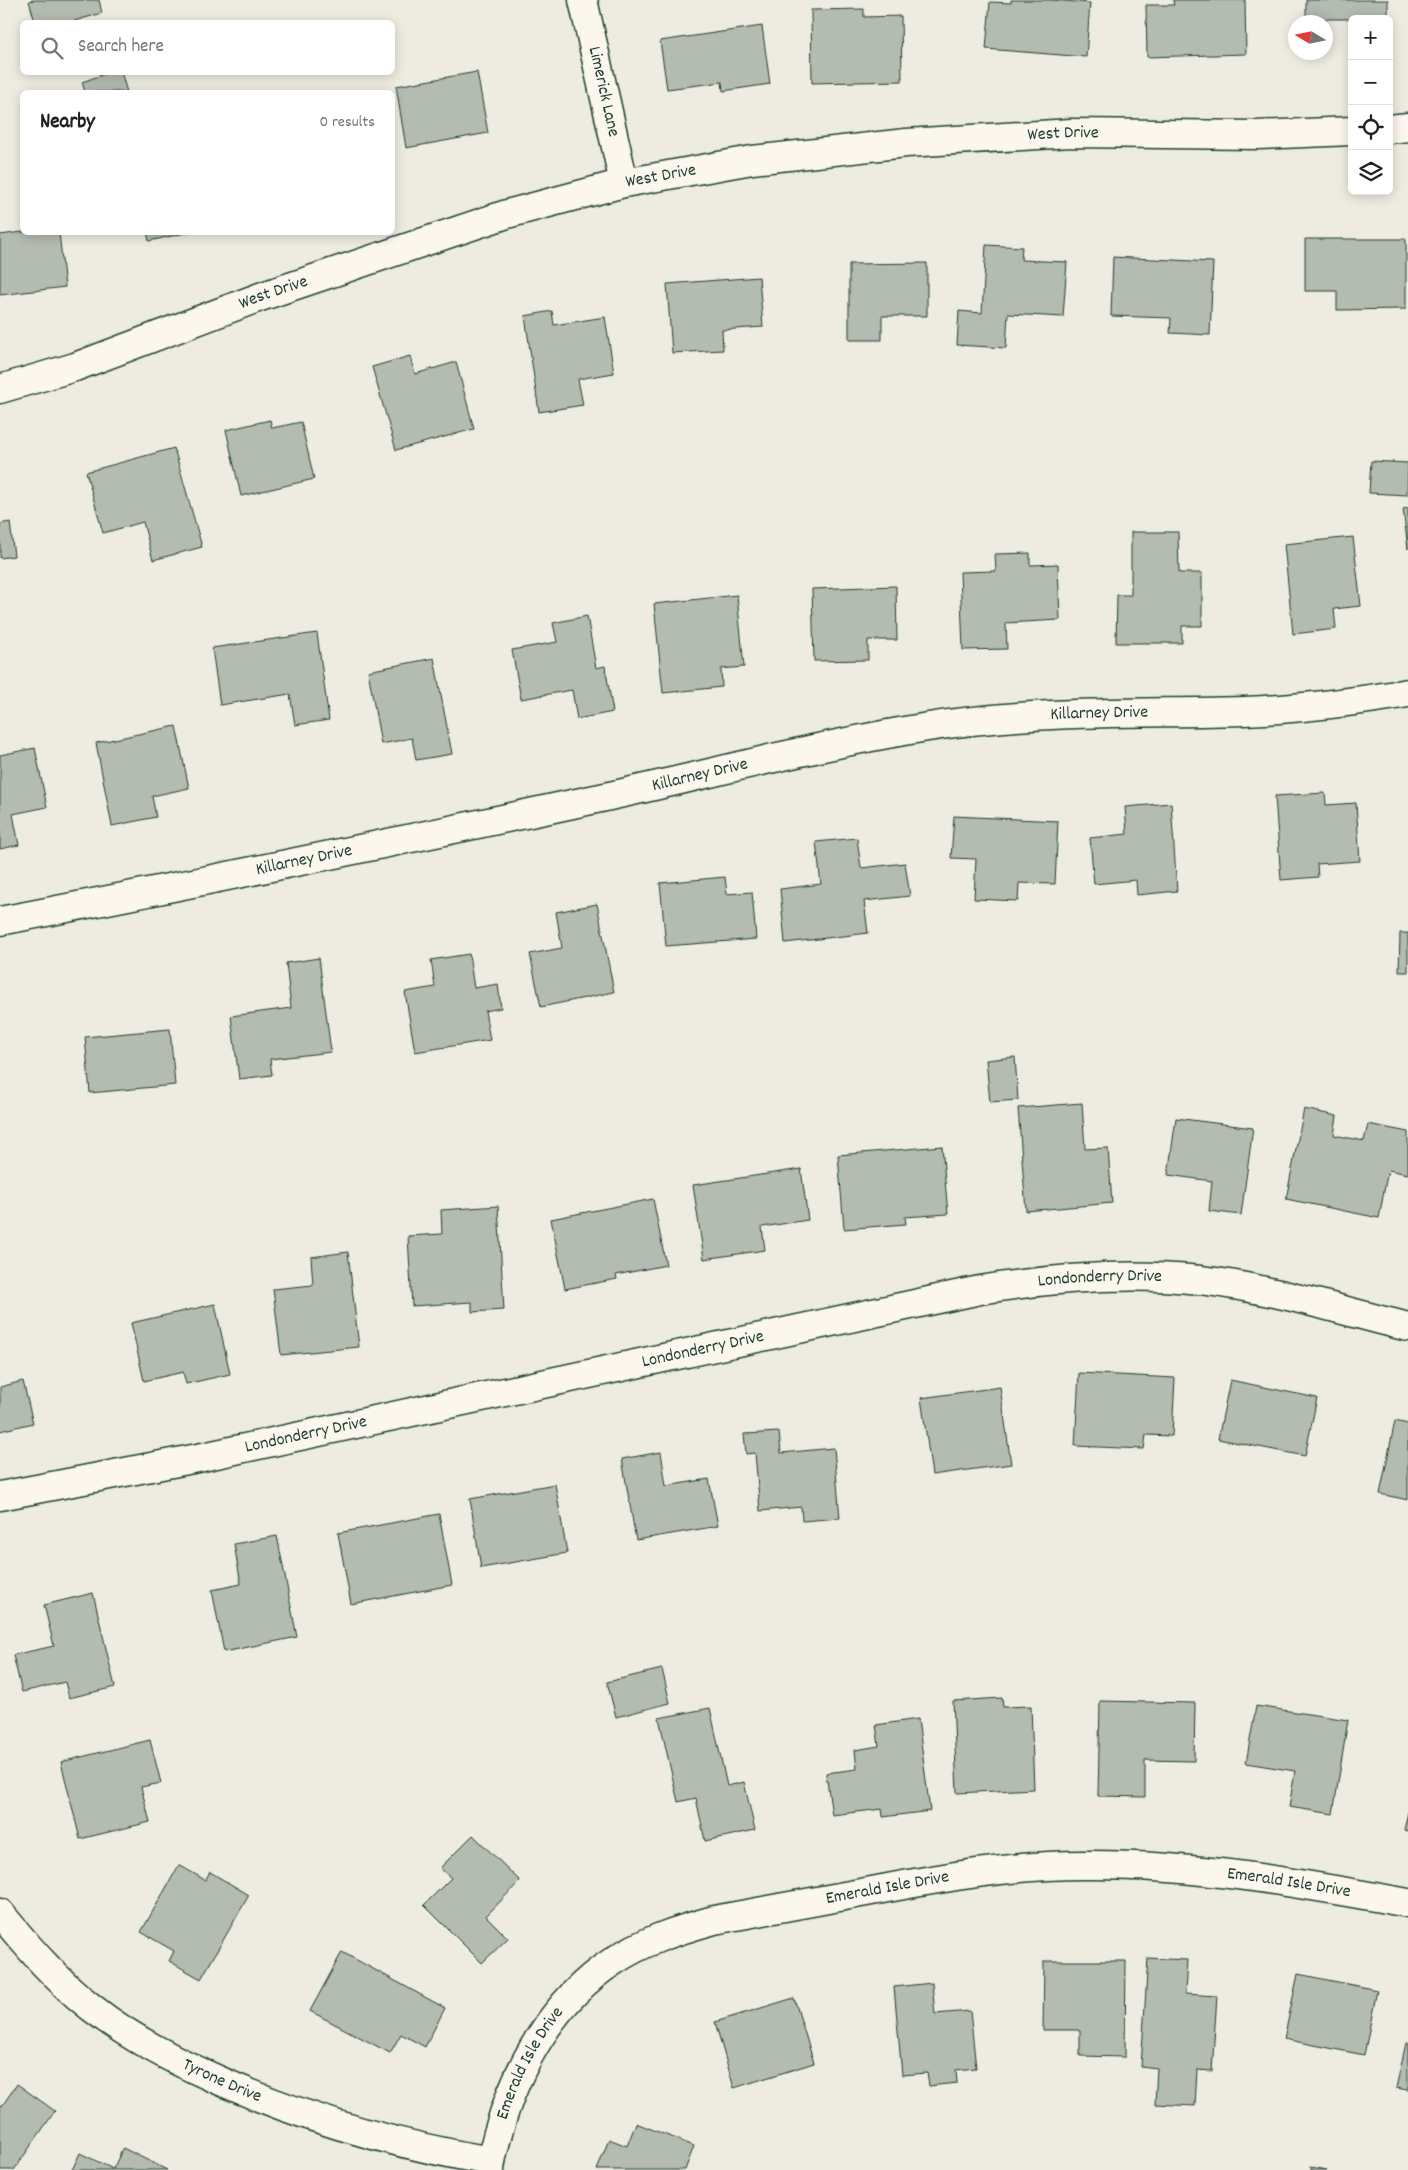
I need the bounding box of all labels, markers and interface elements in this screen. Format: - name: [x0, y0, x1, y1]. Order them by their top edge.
- north arrow: [1288, 15, 1333, 60]
- map controls: [1348, 15, 1393, 195]
- button: +: [1348, 15, 1393, 60]
- search box: [20, 20, 395, 75]
- icon: search: [38, 34, 66, 62]
- text: Search here: [78, 34, 164, 61]
- street label: Limerick Lane: [581, 44, 626, 139]
- button: −: [1348, 60, 1393, 105]
- button: locate: [1348, 105, 1393, 150]
- text: Nearby: [40, 108, 95, 138]
- text: 0 results: [320, 111, 375, 134]
- street label: West Drive: [1027, 120, 1099, 148]
- button: layers: [1348, 150, 1393, 195]
- street label: West Drive: [624, 158, 698, 195]
- street label: West Drive: [235, 269, 311, 316]
- street label: Killarney Drive: [1050, 700, 1148, 728]
- street label: Killarney Drive: [650, 752, 750, 799]
- street label: Killarney Drive: [254, 838, 355, 882]
- street label: Londonderry Drive: [1036, 1264, 1163, 1294]
- street label: Londonderry Drive: [639, 1324, 766, 1375]
- street label: Londonderry Drive: [242, 1410, 369, 1460]
- street label: Emerald Isle Drive: [1226, 1861, 1353, 1905]
- street label: Emerald Isle Drive: [824, 1865, 951, 1912]
- street label: Emerald Isle Drive: [490, 2001, 570, 2123]
- street label: Tyrone Drive: [178, 2053, 265, 2109]

